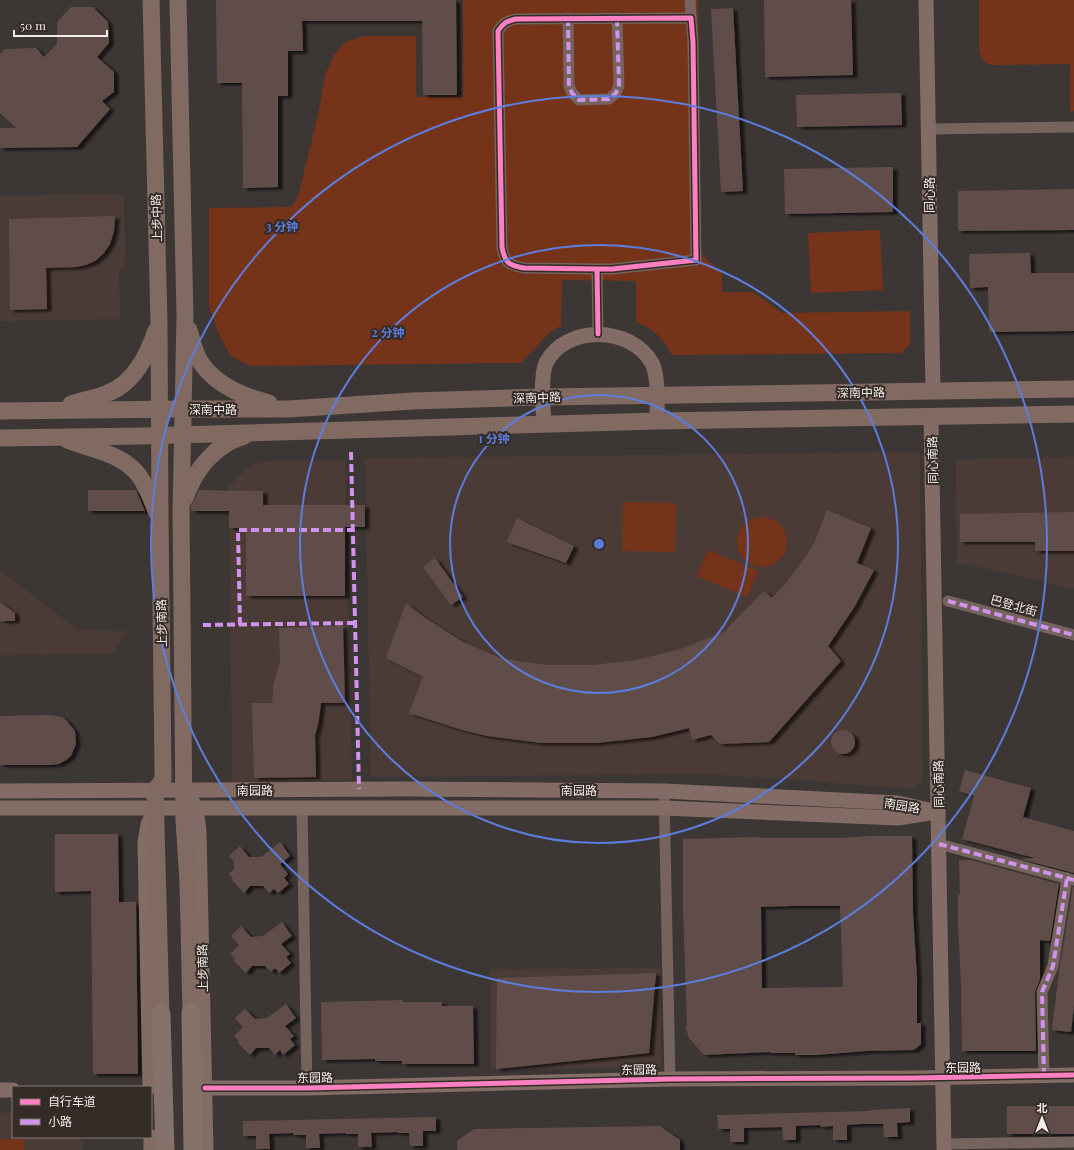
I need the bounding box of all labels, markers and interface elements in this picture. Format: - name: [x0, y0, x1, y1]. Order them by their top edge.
- scale bar: [14, 12, 107, 38]
- text: 50 m: [20, 17, 46, 33]
- street label: 同心路: [921, 177, 937, 213]
- street label: 上步中路: [147, 194, 165, 242]
- text: 3 分钟: [266, 218, 298, 234]
- text: 2 分钟: [372, 324, 404, 340]
- street label: 深南中路: [837, 384, 885, 400]
- street label: 深南中路: [513, 388, 561, 406]
- street label: 深南中路: [189, 401, 237, 417]
- text: 1 分钟: [478, 430, 510, 446]
- street label: 同心南路: [924, 436, 940, 484]
- centre of rings: [592, 537, 606, 551]
- street label: 巴登北街: [989, 591, 1039, 619]
- street label: 上步南路: [153, 599, 169, 647]
- street label: 同心南路: [930, 760, 946, 808]
- street label: 南园路: [237, 782, 273, 798]
- street label: 南园路: [561, 782, 597, 798]
- street label: 南园路: [883, 794, 921, 816]
- street label: 上步南路: [194, 944, 210, 992]
- street label: 东园路: [945, 1059, 981, 1075]
- street label: 东园路: [621, 1061, 657, 1077]
- street label: 东园路: [297, 1069, 333, 1085]
- legend: [12, 1086, 152, 1138]
- text: 自行车道: [48, 1093, 96, 1109]
- north arrow: [1022, 1098, 1062, 1138]
- text: 北: [1037, 1100, 1048, 1115]
- text: 小路: [48, 1113, 72, 1129]

